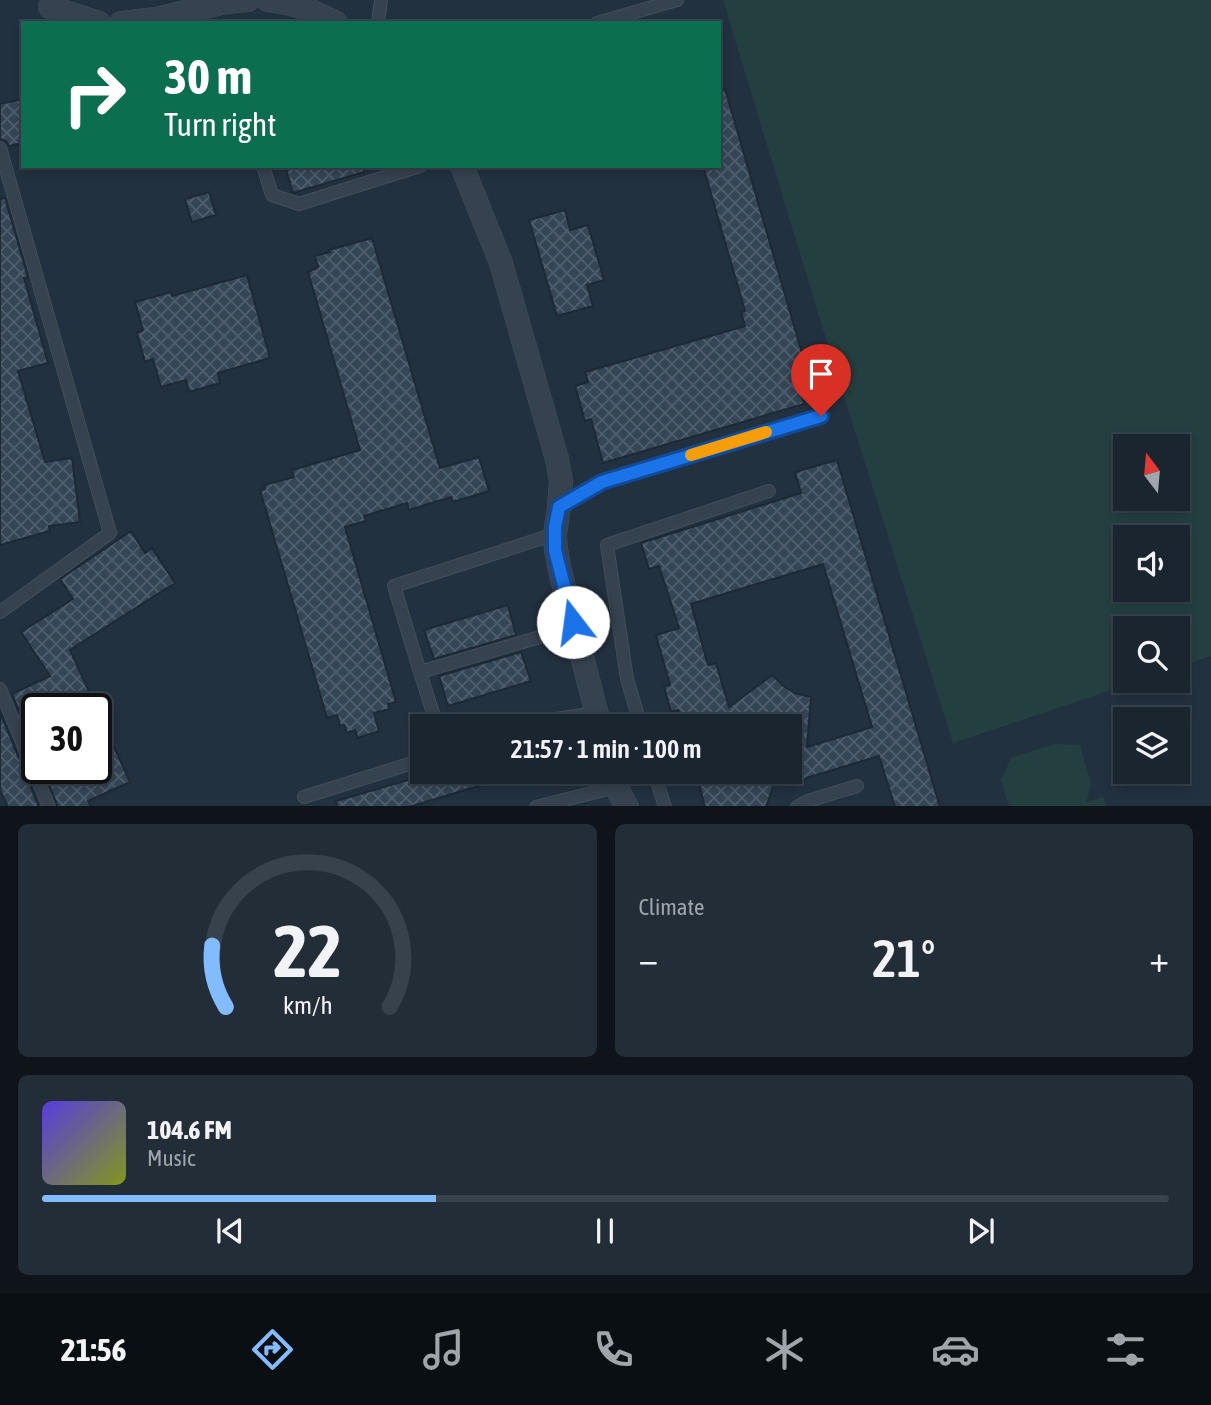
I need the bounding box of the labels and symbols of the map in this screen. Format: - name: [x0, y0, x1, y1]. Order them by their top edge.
- pin: [791, 344, 851, 416]
- north arrow: [1113, 434, 1190, 511]
- position arrow: [536, 585, 610, 659]
- speed limit sign: 30: [21, 693, 112, 784]

